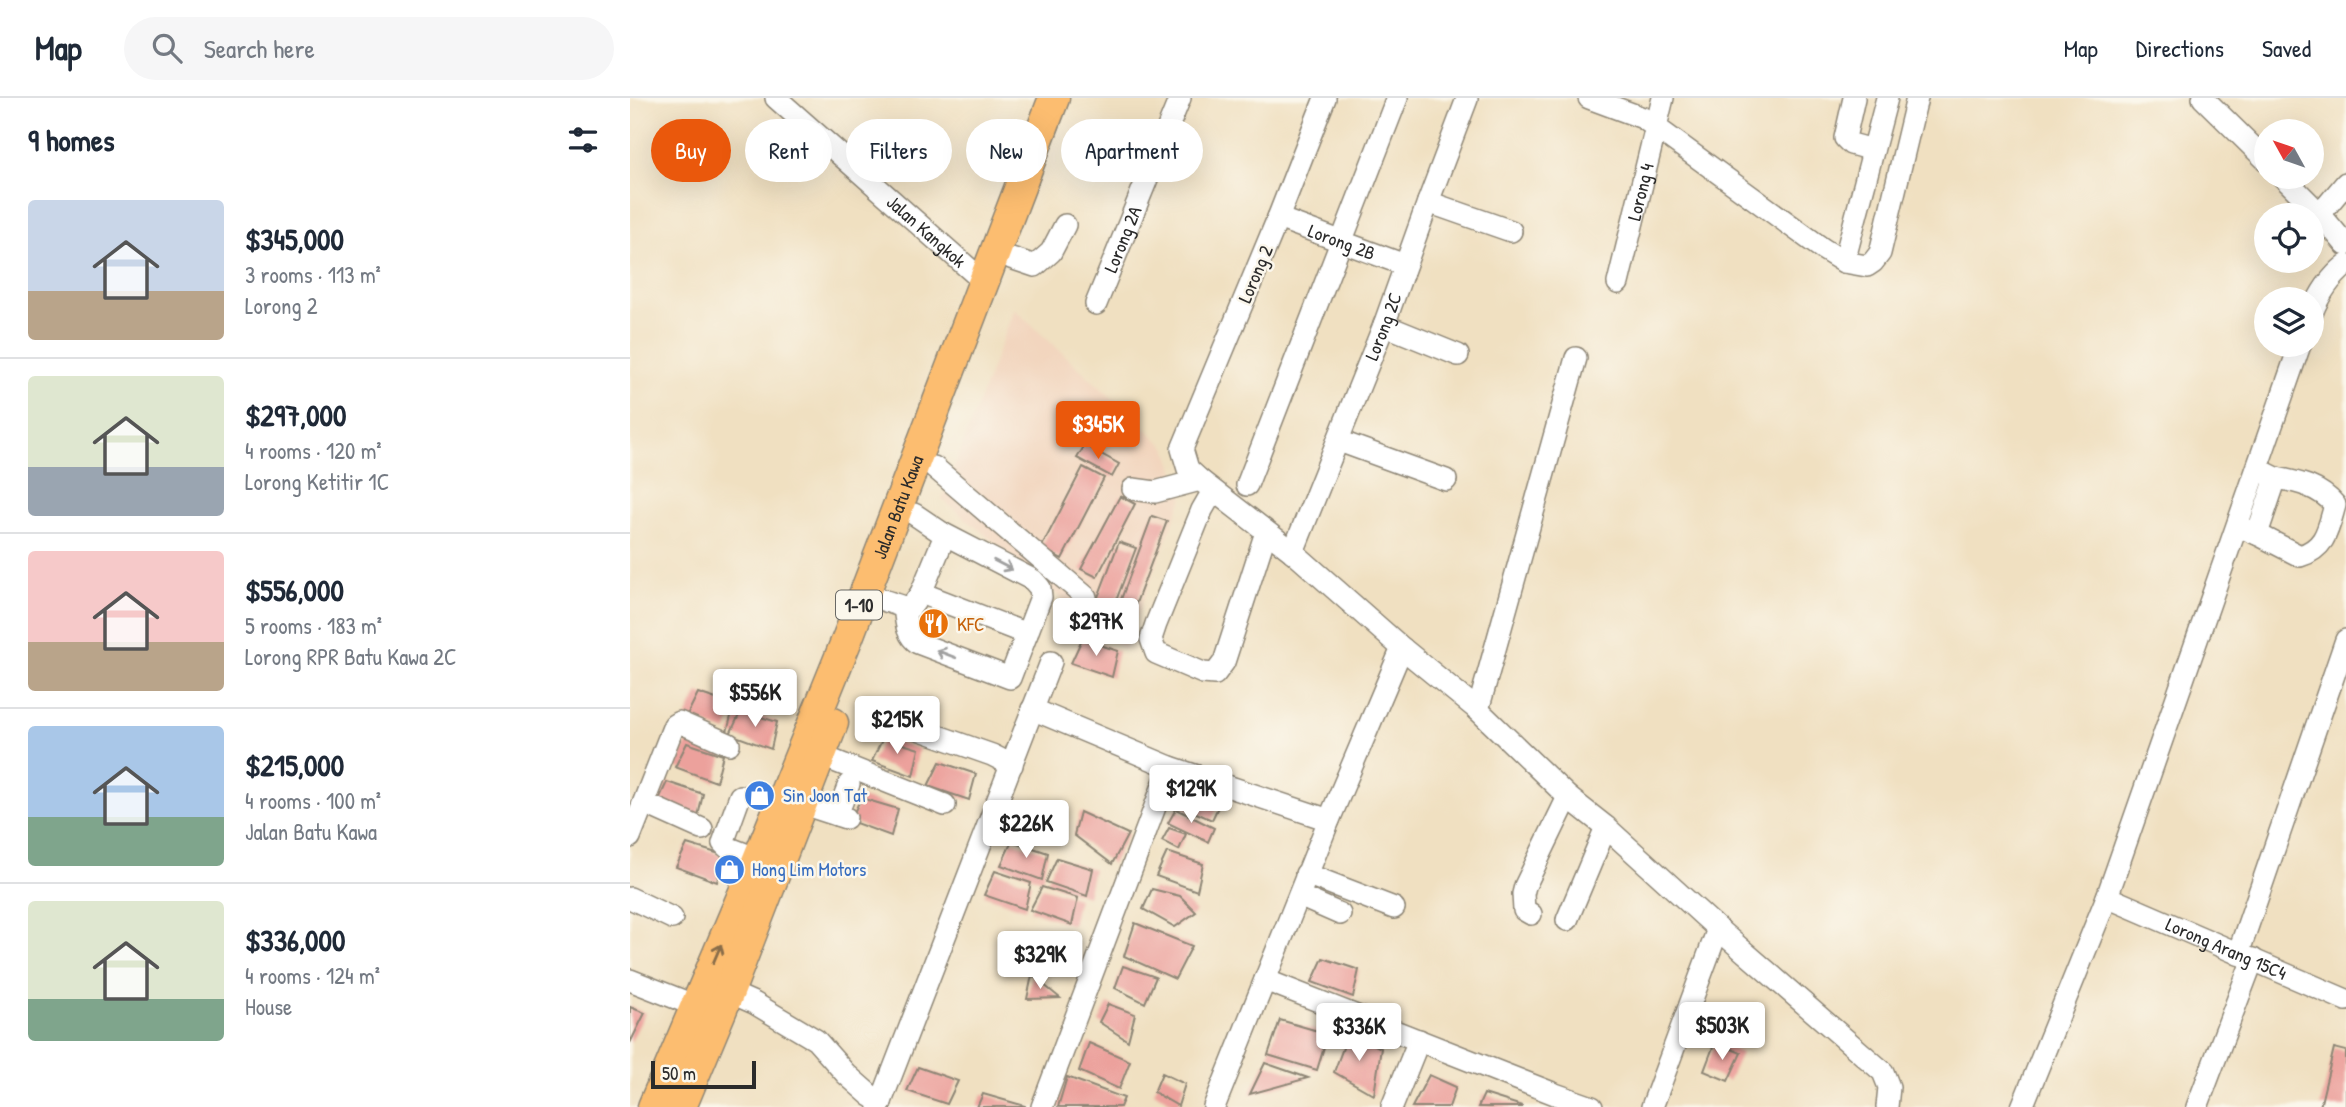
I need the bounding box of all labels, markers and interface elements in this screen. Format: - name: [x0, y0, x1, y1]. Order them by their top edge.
- search box: [124, 17, 614, 80]
- text: Map: [35, 26, 82, 70]
- icon: search: [148, 29, 186, 67]
- text: Search here: [204, 31, 315, 66]
- text: Map: [2064, 32, 2098, 64]
- text: Directions: [2136, 32, 2224, 64]
- text: Saved: [2262, 32, 2311, 64]
- chip: Buy: [651, 119, 731, 182]
- chip: Rent: [745, 119, 832, 182]
- chip: Filters: [846, 119, 952, 182]
- chip: New: [966, 119, 1047, 182]
- chip: Apartment: [1061, 119, 1203, 182]
- north arrow: [2254, 119, 2324, 189]
- map controls: [2254, 119, 2324, 357]
- text: 9 homes: [28, 120, 115, 160]
- icon: filters: [564, 121, 602, 159]
- street label: Lorong 4: [1621, 160, 1660, 223]
- street label: Jalan Kangkok: [881, 189, 972, 273]
- street label: Lorong 2A: [1097, 202, 1148, 276]
- button: locate: [2254, 203, 2324, 273]
- street label: Lorong 2B: [1305, 217, 1379, 266]
- text: $345,000: [245, 219, 344, 259]
- icon: home: [84, 228, 168, 312]
- street label: Lorong 2: [1231, 241, 1279, 307]
- text: 3 rooms · 113 m²: [245, 259, 381, 290]
- button: layers: [2254, 287, 2324, 357]
- street label: Lorong 2C: [1358, 289, 1408, 364]
- text: Lorong 2: [245, 290, 318, 321]
- text: $297,000: [245, 395, 347, 435]
- pin: $345K: [1049, 402, 1147, 461]
- icon: home: [84, 404, 168, 488]
- text: $345K: [1072, 408, 1124, 439]
- text: 4 rooms · 120 m²: [245, 435, 382, 466]
- street label: Jalan Batu Kawa: [866, 451, 930, 563]
- text: Lorong Ketitir 1C: [245, 466, 389, 497]
- one-way arrow: [992, 558, 1013, 572]
- text: $556,000: [245, 570, 344, 610]
- icon: home: [84, 579, 168, 663]
- road number: 1-10: [836, 590, 882, 620]
- pin: $297K: [1047, 598, 1145, 658]
- text: $297K: [1069, 605, 1123, 636]
- restaurant icon: KFC: [917, 607, 951, 641]
- text: 5 rooms · 183 m²: [245, 610, 382, 641]
- place label: KFC: [957, 611, 984, 637]
- text: Lorong RPR Batu Kawa 2C: [245, 641, 457, 672]
- one-way arrow: [936, 647, 958, 659]
- pin: $556K: [706, 670, 804, 729]
- text: $556K: [729, 676, 781, 707]
- pin: $215K: [848, 696, 946, 756]
- text: $215K: [871, 703, 923, 734]
- text: $215,000: [245, 745, 344, 785]
- icon: home: [84, 754, 168, 838]
- pin: $129K: [1142, 766, 1240, 825]
- text: $129K: [1165, 772, 1217, 803]
- shop icon: Sin Joon Tat: [743, 778, 777, 812]
- place label: Sin Joon Tat: [783, 782, 868, 808]
- text: 4 rooms · 100 m²: [245, 785, 381, 816]
- pin: $226K: [977, 800, 1075, 860]
- text: $226K: [999, 807, 1053, 838]
- text: Jalan Batu Kawa: [245, 816, 377, 847]
- shop icon: Hong Lim Motors: [712, 852, 746, 886]
- place label: Hong Lim Motors: [752, 856, 866, 882]
- street label: Lorong Arang 15C4: [2162, 911, 2291, 986]
- text: $336,000: [245, 920, 345, 960]
- icon: home: [84, 929, 168, 1013]
- pin: $329K: [991, 932, 1089, 991]
- text: $329K: [1013, 938, 1067, 969]
- one-way arrow: [712, 944, 725, 965]
- text: 4 rooms · 124 m²: [245, 960, 380, 991]
- text: House: [245, 991, 292, 1022]
- pin: $503K: [1673, 1002, 1771, 1062]
- pin: $336K: [1310, 1004, 1408, 1063]
- text: $503K: [1695, 1009, 1749, 1040]
- text: $336K: [1332, 1010, 1386, 1041]
- scale bar: [651, 1058, 756, 1090]
- text: 50 m: [662, 1060, 696, 1086]

